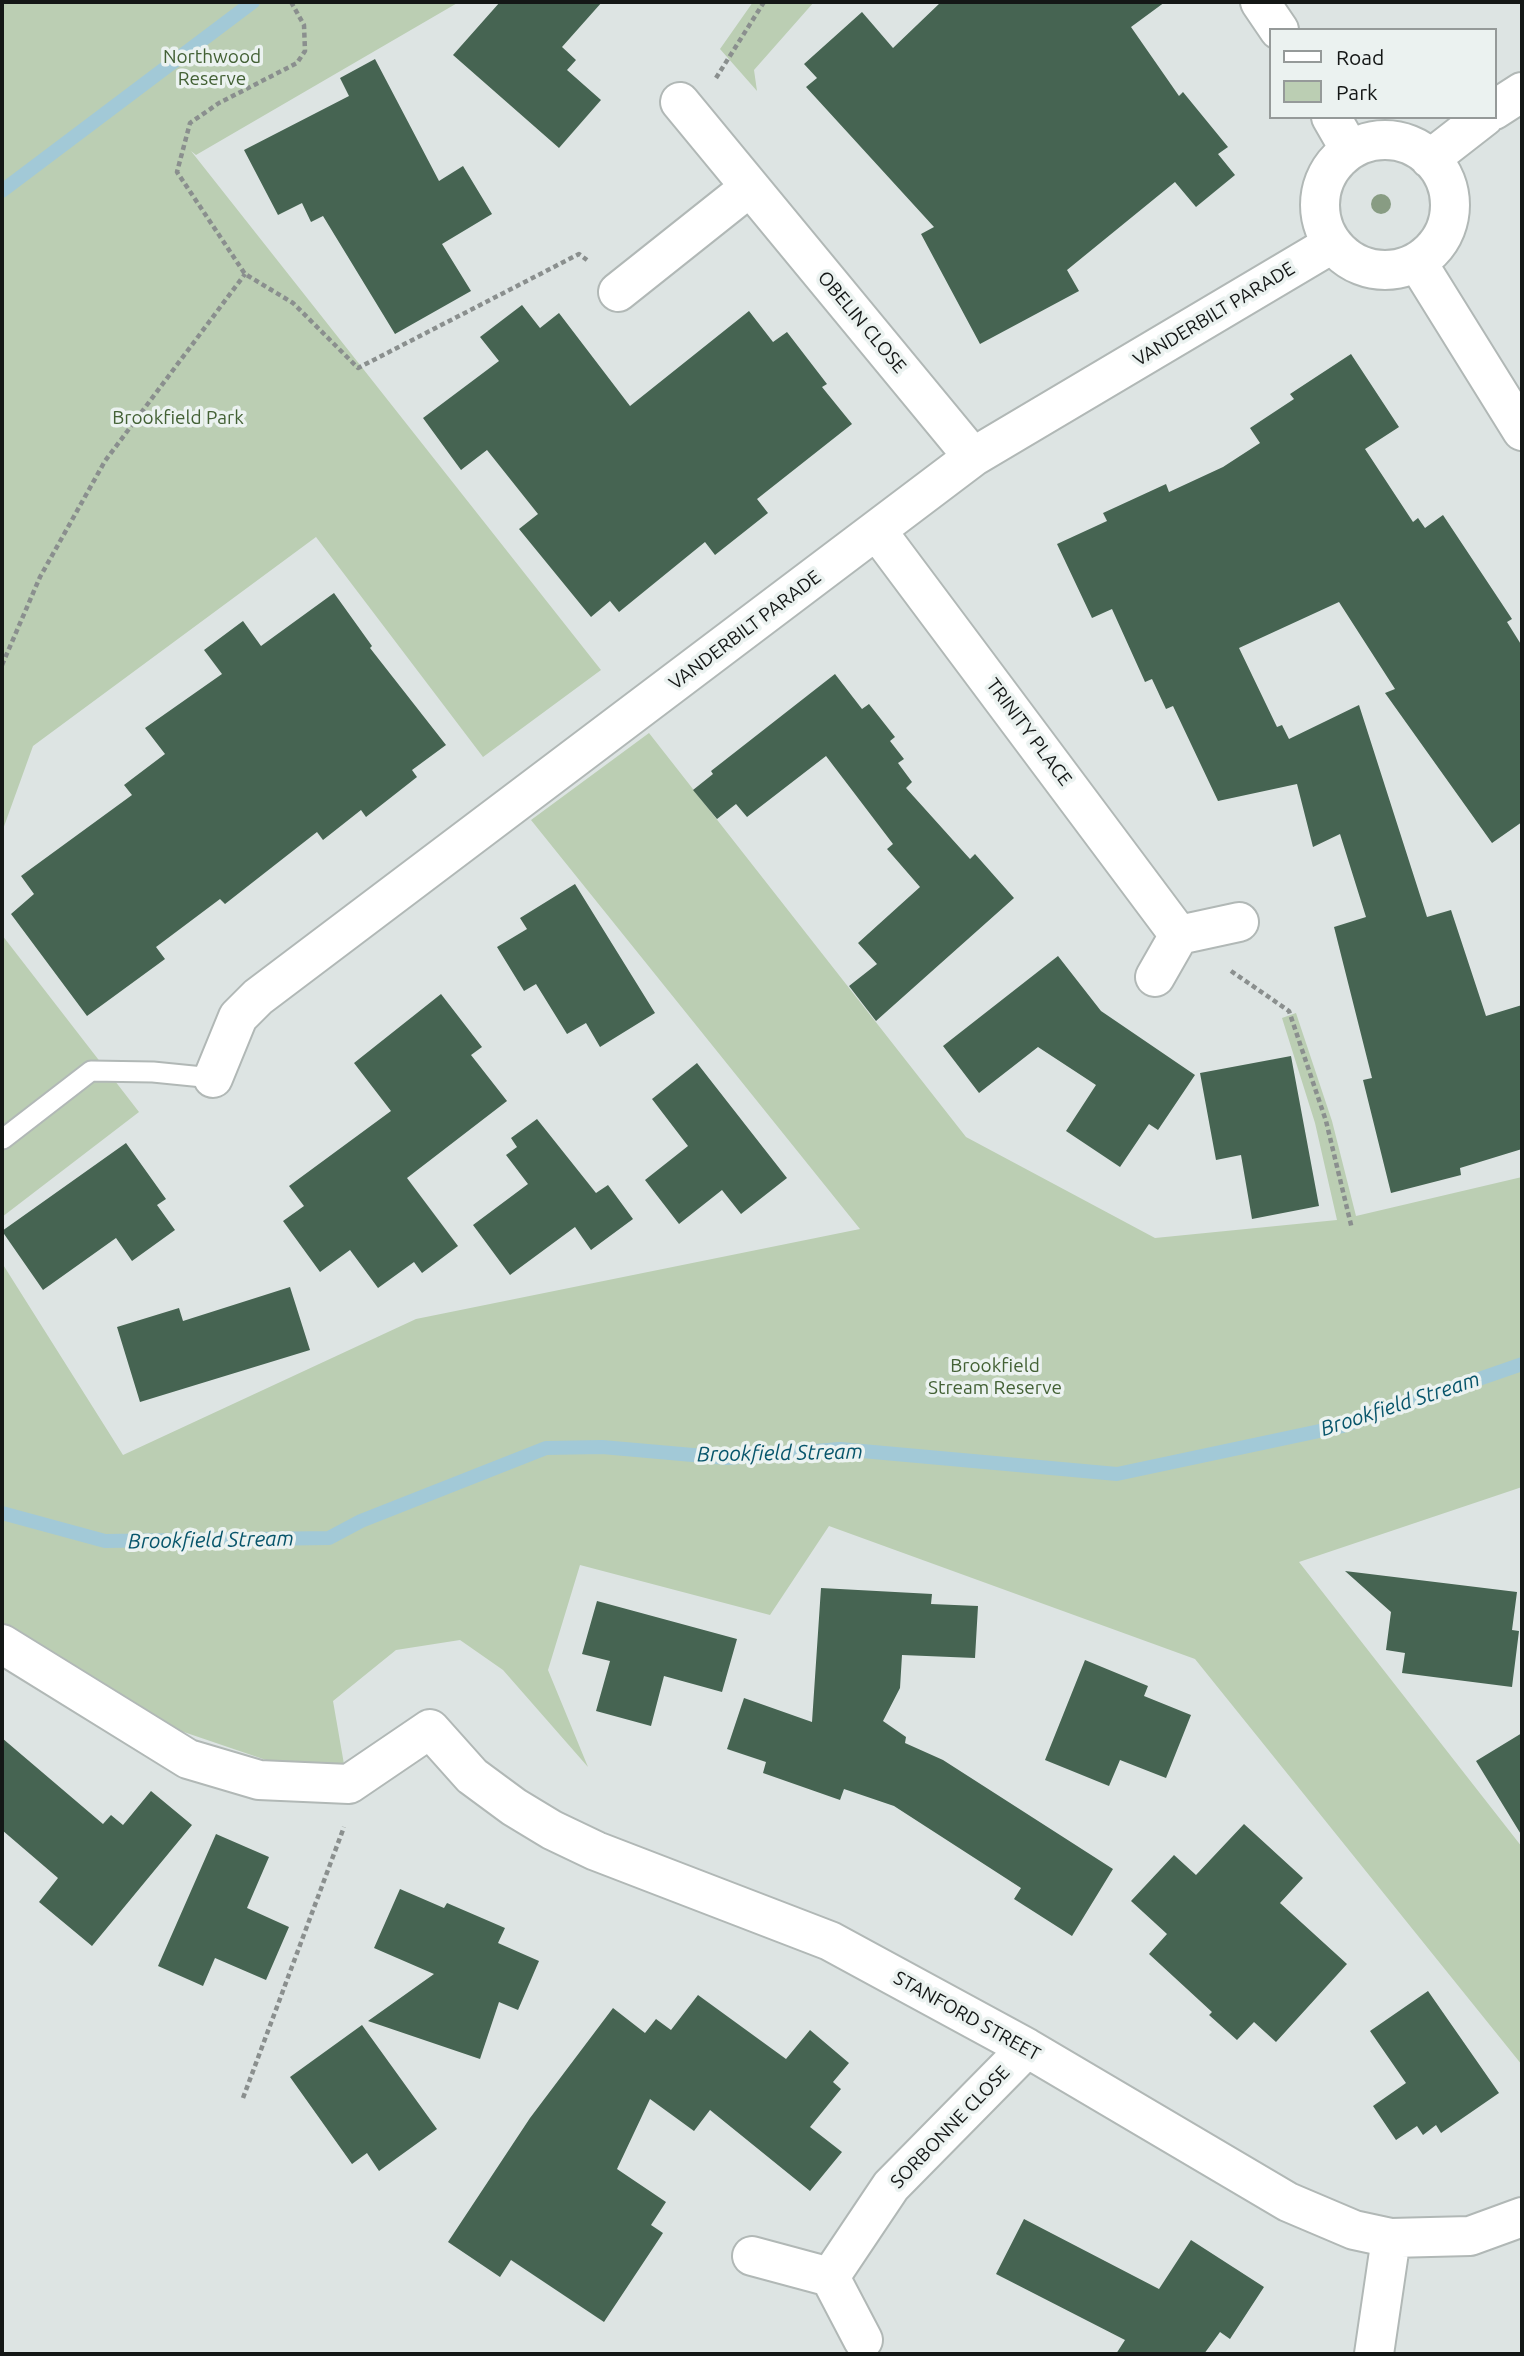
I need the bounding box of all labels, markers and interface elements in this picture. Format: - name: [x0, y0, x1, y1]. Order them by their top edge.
- legend: [1268, 28, 1496, 119]
- text: Road: [1336, 45, 1384, 69]
- park label: Northwood Reserve: [163, 46, 261, 90]
- text: Park: [1336, 80, 1378, 104]
- street label: VANDERBILT PARADE: [1129, 257, 1299, 371]
- street label: OBELIN CLOSE: [813, 266, 911, 378]
- park label: Brookfield Park: [112, 407, 244, 429]
- street label: VANDERBILT PARADE: [665, 565, 825, 695]
- street label: TRINITY PLACE: [981, 674, 1077, 790]
- park label: Brookfield Stream Reserve: [928, 1355, 1062, 1399]
- water label: Brookfield Stream: [1317, 1366, 1483, 1442]
- water label: Brookfield Stream: [697, 1439, 863, 1467]
- water label: Brookfield Stream: [128, 1526, 294, 1554]
- street label: STANFORD STREET: [890, 1966, 1044, 2066]
- street label: SORBONNE CLOSE: [886, 2061, 1014, 2193]

